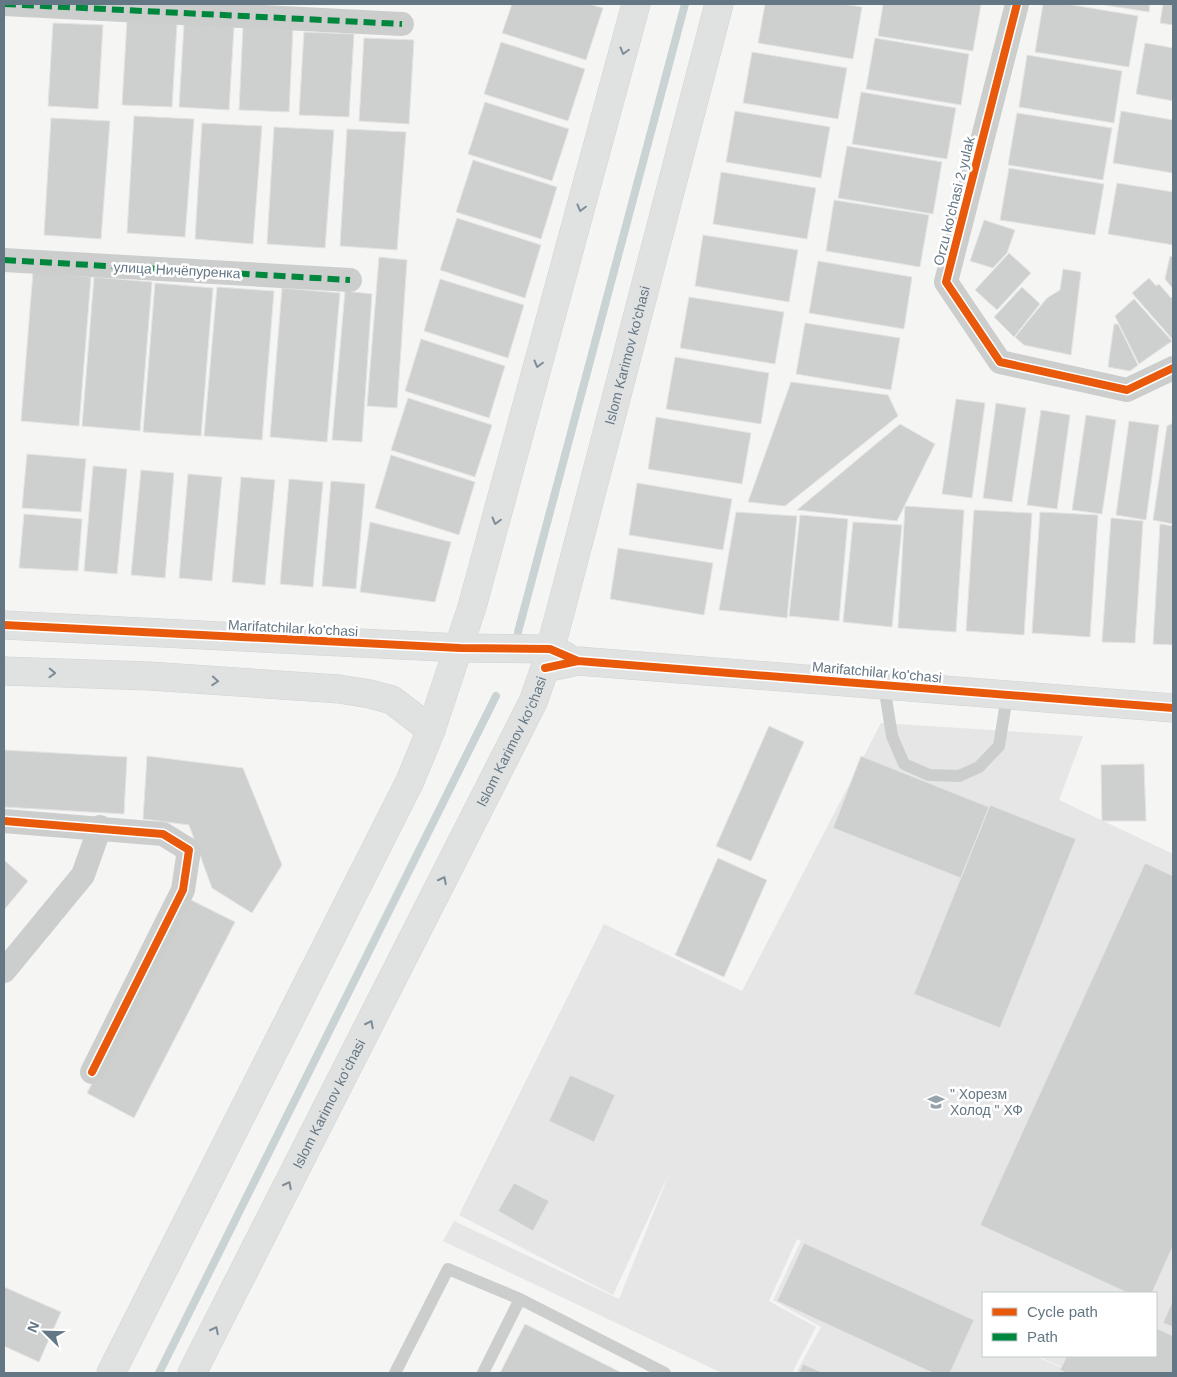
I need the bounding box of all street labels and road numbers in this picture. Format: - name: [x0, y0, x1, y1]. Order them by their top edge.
- street label: Orzu ko'chasi 2 yulak: [930, 134, 978, 267]
- street label: улица Ничёпуренка: [113, 259, 241, 281]
- street label: Islom Karimov ko'chasi: [601, 284, 653, 427]
- street label: Marifatchilar ko'chasi: [228, 617, 358, 639]
- street label: Marifatchilar ko'chasi: [811, 658, 943, 686]
- street label: Islom Karimov ko'chasi: [473, 674, 549, 809]
- street label: Islom Karimov ko'chasi: [289, 1036, 368, 1171]

